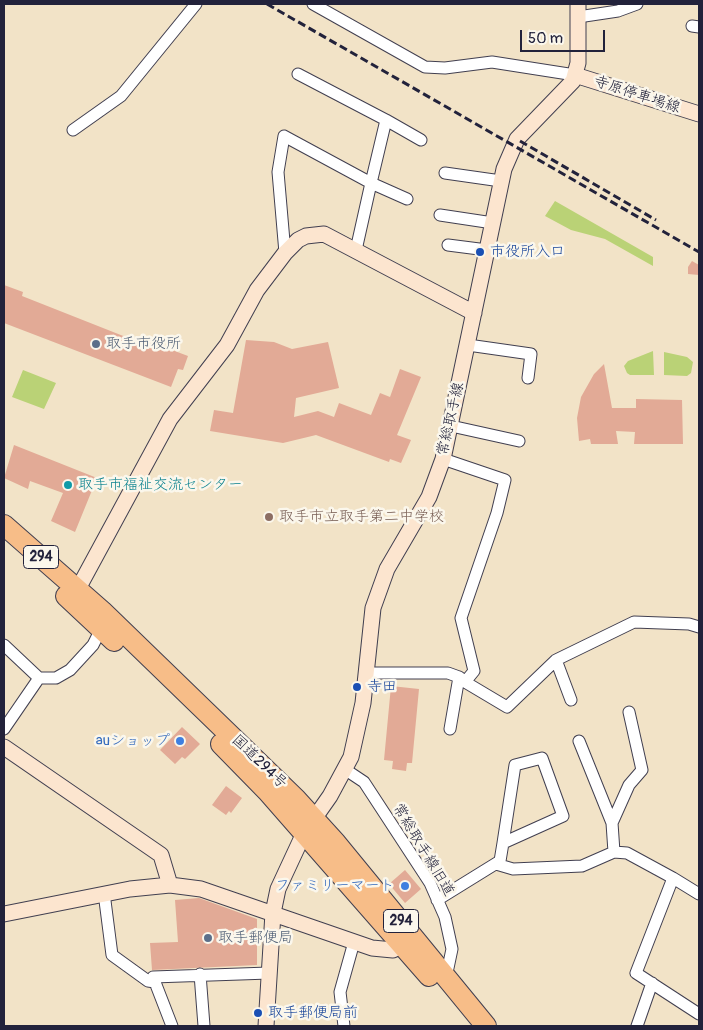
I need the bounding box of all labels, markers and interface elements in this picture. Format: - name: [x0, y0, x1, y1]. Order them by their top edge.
- scale bar: [523, 20, 608, 52]
- text: 50 m: [528, 29, 563, 48]
- street label: 寺原停車場線: [591, 73, 683, 117]
- place label: 市役所入口: [490, 243, 565, 261]
- marker: 市役所入口: [474, 246, 486, 258]
- place label: 取手市役所: [106, 335, 181, 353]
- marker: 取手市役所: [90, 338, 102, 350]
- street label: 常総取手線: [434, 380, 468, 458]
- place label: 取手市福祉交流センター: [78, 476, 243, 494]
- marker: 取手市福祉交流センター: [62, 479, 74, 491]
- place label: 取手市立取手第二中学校: [279, 508, 444, 526]
- marker: 取手市立取手第二中学校: [263, 511, 275, 523]
- road number: 294: [23, 546, 58, 568]
- place label: 寺田: [367, 678, 397, 696]
- marker: 寺田: [351, 681, 363, 693]
- street label: 国道294号: [228, 731, 290, 793]
- place label: auショップ: [96, 732, 170, 750]
- marker: auショップ: [174, 735, 186, 747]
- street label: 常総取手線旧道: [388, 800, 458, 900]
- place label: ファミリーマート: [275, 877, 395, 895]
- marker: ファミリーマート: [399, 880, 411, 892]
- road number: 294: [384, 909, 418, 932]
- place label: 取手郵便局: [218, 929, 293, 947]
- marker: 取手郵便局: [202, 932, 214, 944]
- place label: 取手郵便局前: [268, 1004, 358, 1022]
- marker: 取手郵便局前: [252, 1007, 264, 1019]

